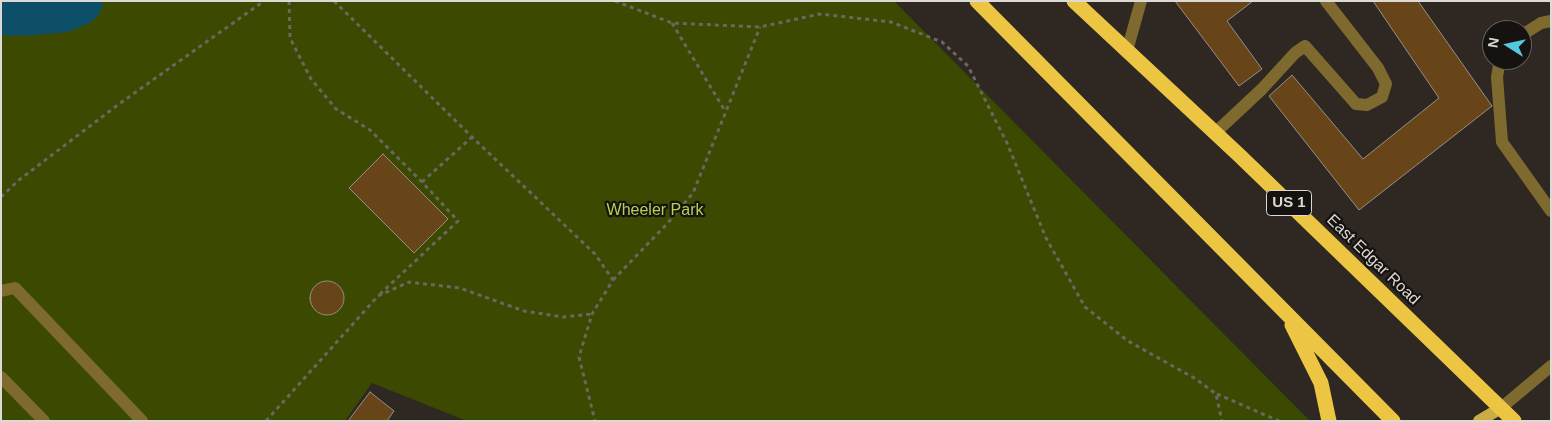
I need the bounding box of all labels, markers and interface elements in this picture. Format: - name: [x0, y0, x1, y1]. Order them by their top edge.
- north arrow: [1482, 20, 1532, 70]
- text: N: [1484, 36, 1502, 49]
- road number: US 1: [1266, 190, 1312, 216]
- park label: Wheeler Park: [607, 201, 703, 221]
- street label: East Edgar Road: [1323, 211, 1423, 309]

